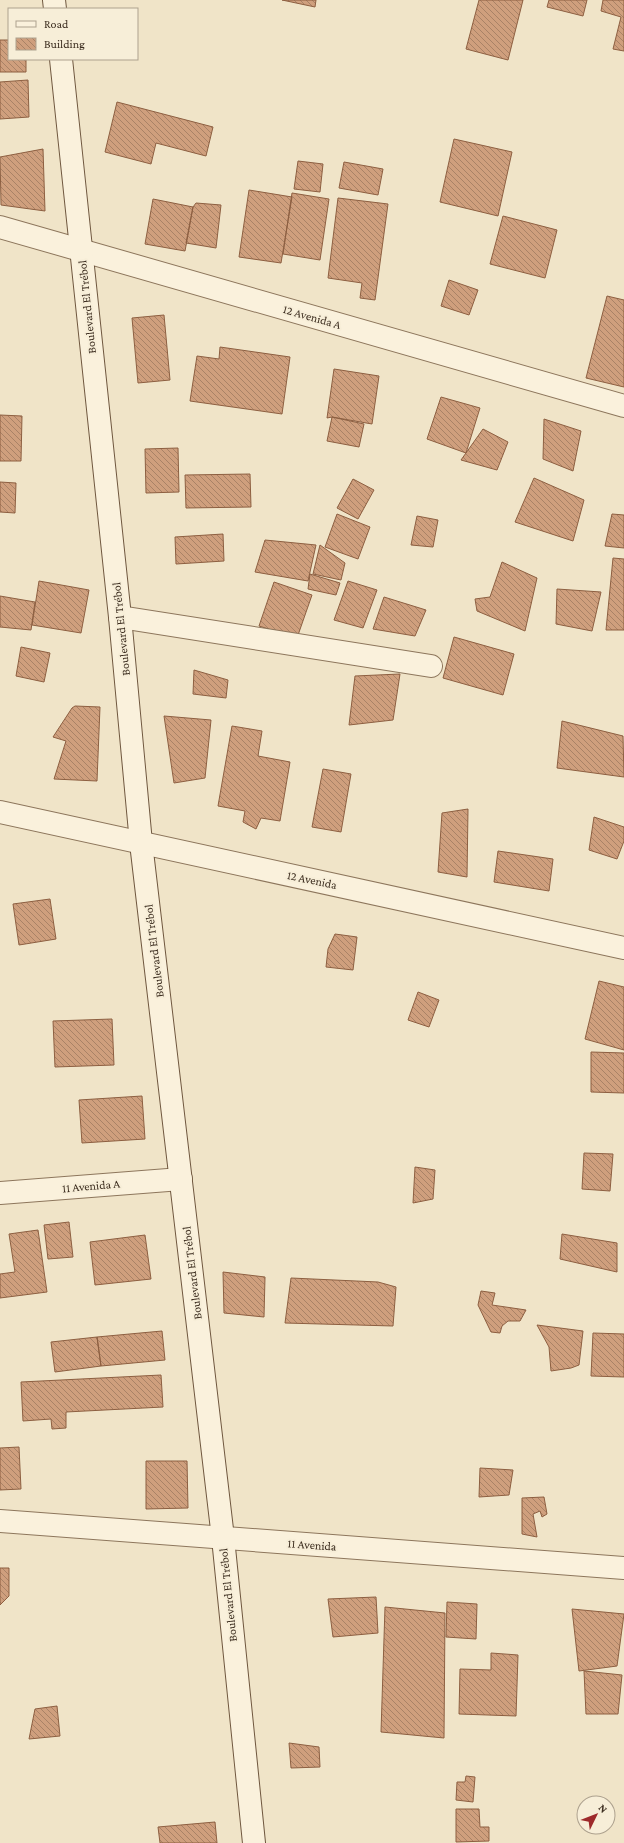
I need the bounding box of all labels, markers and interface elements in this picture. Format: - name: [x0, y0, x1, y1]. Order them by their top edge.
- legend: [8, 8, 138, 60]
- text: Road: [44, 17, 69, 31]
- text: Building: [44, 37, 85, 51]
- street label: Boulevard El Trébol: [75, 260, 99, 354]
- street label: 12 Avenida A: [281, 302, 343, 332]
- street label: Boulevard El Trébol: [109, 582, 133, 676]
- street label: 12 Avenida: [286, 868, 339, 892]
- street label: Boulevard El Trébol: [141, 904, 167, 998]
- street label: 11 Avenida A: [61, 1176, 121, 1196]
- street label: Boulevard El Trébol: [179, 1226, 205, 1320]
- street label: 11 Avenida: [287, 1536, 337, 1554]
- street label: Boulevard El Trébol: [216, 1548, 240, 1642]
- north arrow: [576, 1795, 616, 1835]
- text: N: [596, 1801, 611, 1815]

